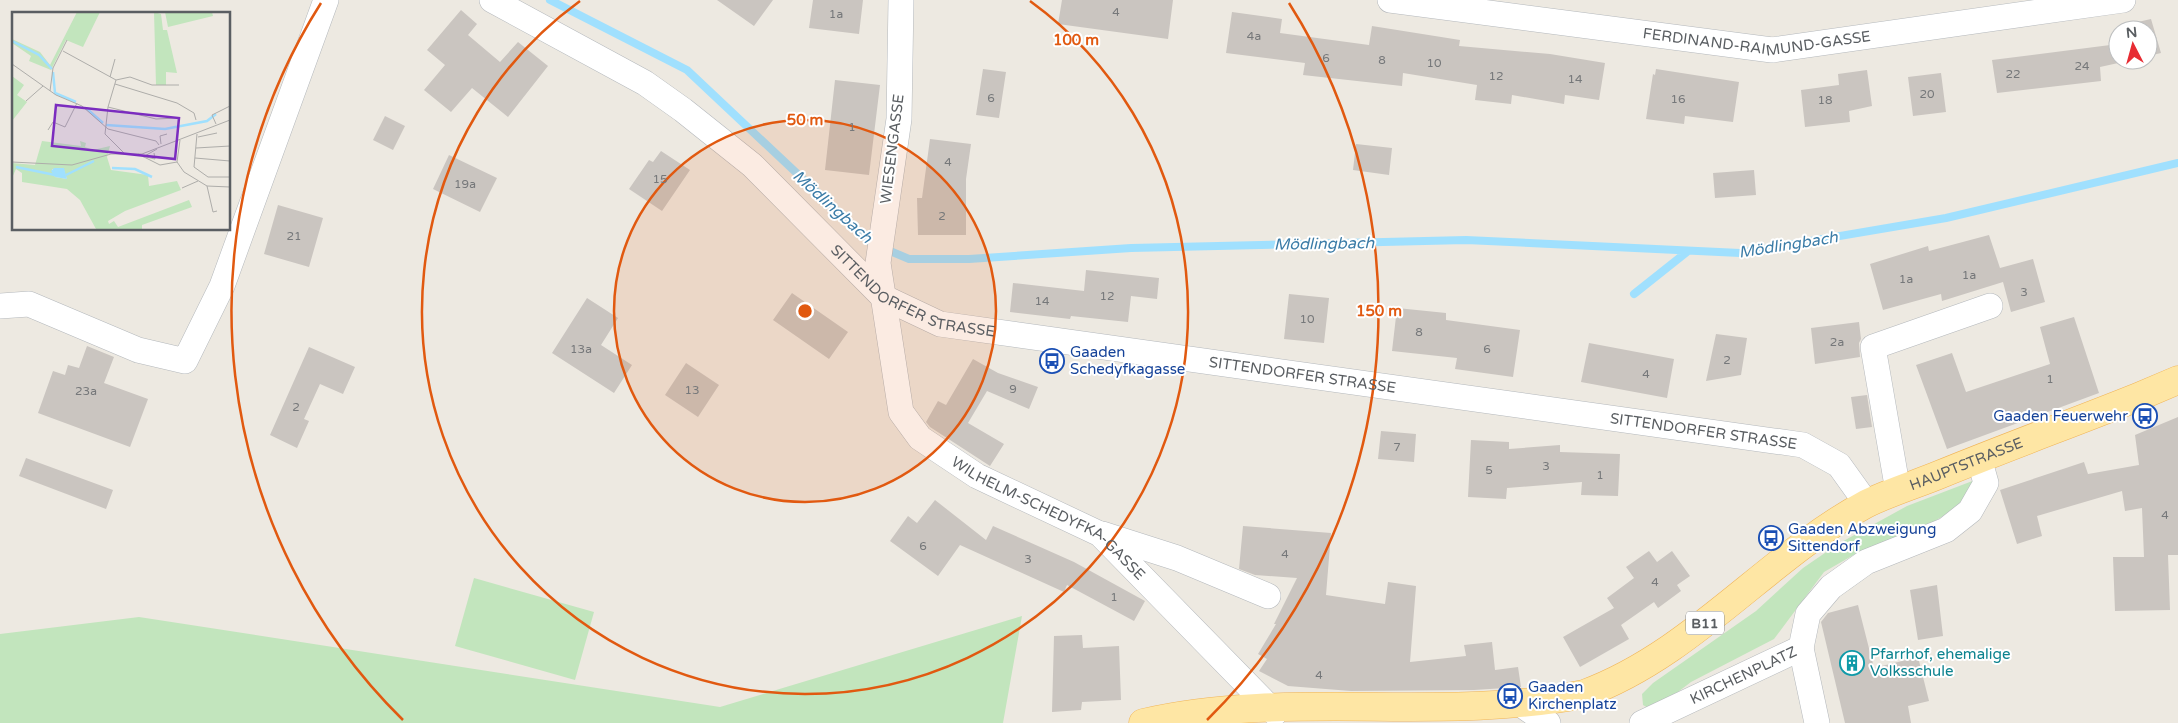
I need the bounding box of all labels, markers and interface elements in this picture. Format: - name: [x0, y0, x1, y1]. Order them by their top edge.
- house number: 4: [1112, 5, 1120, 19]
- house number: 1a: [829, 7, 843, 21]
- inset map: [12, 12, 230, 230]
- north arrow: [2108, 20, 2158, 70]
- street label: FERDINAND-RAIMUND-GASSE: [1642, 24, 1872, 60]
- text: N: [2125, 24, 2138, 42]
- house number: 4a: [1247, 29, 1261, 43]
- text: 100 m: [1053, 31, 1099, 49]
- house number: 6: [1322, 51, 1330, 65]
- house number: 8: [1378, 53, 1386, 67]
- house number: 10: [1426, 56, 1442, 70]
- house number: 24: [2074, 59, 2090, 73]
- house number: 22: [2005, 67, 2021, 81]
- house number: 12: [1488, 69, 1504, 83]
- house number: 14: [1567, 72, 1583, 86]
- house number: 20: [1919, 87, 1935, 101]
- house number: 6: [987, 91, 995, 105]
- house number: 16: [1670, 92, 1686, 106]
- street label: WIESENGASSE: [876, 93, 908, 205]
- house number: 18: [1817, 93, 1833, 107]
- text: 50 m: [787, 111, 823, 129]
- house number: 1: [848, 120, 856, 134]
- house number: 4: [944, 155, 952, 169]
- water label: Mödlingbach: [788, 166, 877, 249]
- house number: 15: [652, 172, 668, 186]
- house number: 19a: [454, 177, 476, 191]
- house number: 2: [938, 209, 946, 223]
- water label: Mödlingbach: [1737, 227, 1840, 263]
- house number: 21: [286, 229, 302, 243]
- water label: Mödlingbach: [1274, 233, 1376, 255]
- street label: SITTENDORFER STRASSE: [827, 241, 996, 341]
- house number: 1a: [1962, 268, 1976, 282]
- house number: 1a: [1899, 272, 1913, 286]
- house number: 3: [2020, 285, 2028, 299]
- house number: 12: [1099, 289, 1115, 303]
- house number: 14: [1034, 294, 1050, 308]
- centre of rings: [796, 302, 814, 320]
- text: 150 m: [1356, 302, 1402, 320]
- house number: 10: [1299, 312, 1315, 326]
- house number: 8: [1415, 325, 1423, 339]
- house number: 2a: [1830, 335, 1844, 349]
- house number: 13a: [570, 342, 592, 356]
- house number: 6: [1483, 342, 1491, 356]
- place label: Gaaden Schedyfkagasse: [1070, 343, 1185, 378]
- bus stop icon: Gaaden Schedyfkagasse: [1039, 348, 1065, 374]
- street label: SITTENDORFER STRASSE: [1208, 353, 1397, 397]
- house number: 2: [1723, 353, 1731, 367]
- house number: 4: [1642, 367, 1650, 381]
- house number: 1: [2046, 372, 2054, 386]
- house number: 9: [1009, 382, 1017, 396]
- house number: 13: [684, 383, 700, 397]
- house number: 23a: [75, 384, 97, 398]
- house number: 2: [292, 400, 300, 414]
- bus stop icon: Gaaden Feuerwehr: [2132, 403, 2158, 429]
- place label: Gaaden Feuerwehr: [1993, 407, 2128, 425]
- street label: SITTENDORFER STRASSE: [1609, 409, 1798, 453]
- street label: HAUPTSTRASSE: [1907, 434, 2025, 494]
- house number: 7: [1393, 440, 1401, 454]
- street label: WILHELM-SCHEDYFKA-GASSE: [948, 453, 1149, 584]
- house number: 3: [1542, 459, 1550, 473]
- house number: 5: [1485, 463, 1493, 477]
- house number: 1: [1596, 468, 1604, 482]
- house number: 4: [2161, 508, 2169, 522]
- place label: Gaaden Abzweigung Sittendorf: [1788, 520, 1936, 555]
- bus stop icon: Gaaden Abzweigung Sittendorf: [1758, 525, 1784, 551]
- house number: 6: [919, 539, 927, 553]
- house number: 4: [1281, 547, 1289, 561]
- house number: 3: [1024, 552, 1032, 566]
- house number: 4: [1651, 575, 1659, 589]
- house number: 1: [1110, 590, 1118, 604]
- road number: B11: [1686, 612, 1724, 634]
- street label: KIRCHENPLATZ: [1687, 642, 1800, 708]
- place label: Pfarrhof, ehemalige Volksschule: [1870, 645, 2011, 680]
- building icon: Pfarrhof, ehemalige Volksschule: [1839, 650, 1865, 676]
- house number: 4: [1315, 668, 1323, 682]
- place label: Gaaden Kirchenplatz: [1528, 678, 1617, 713]
- bus stop icon: Gaaden Kirchenplatz: [1497, 683, 1523, 709]

